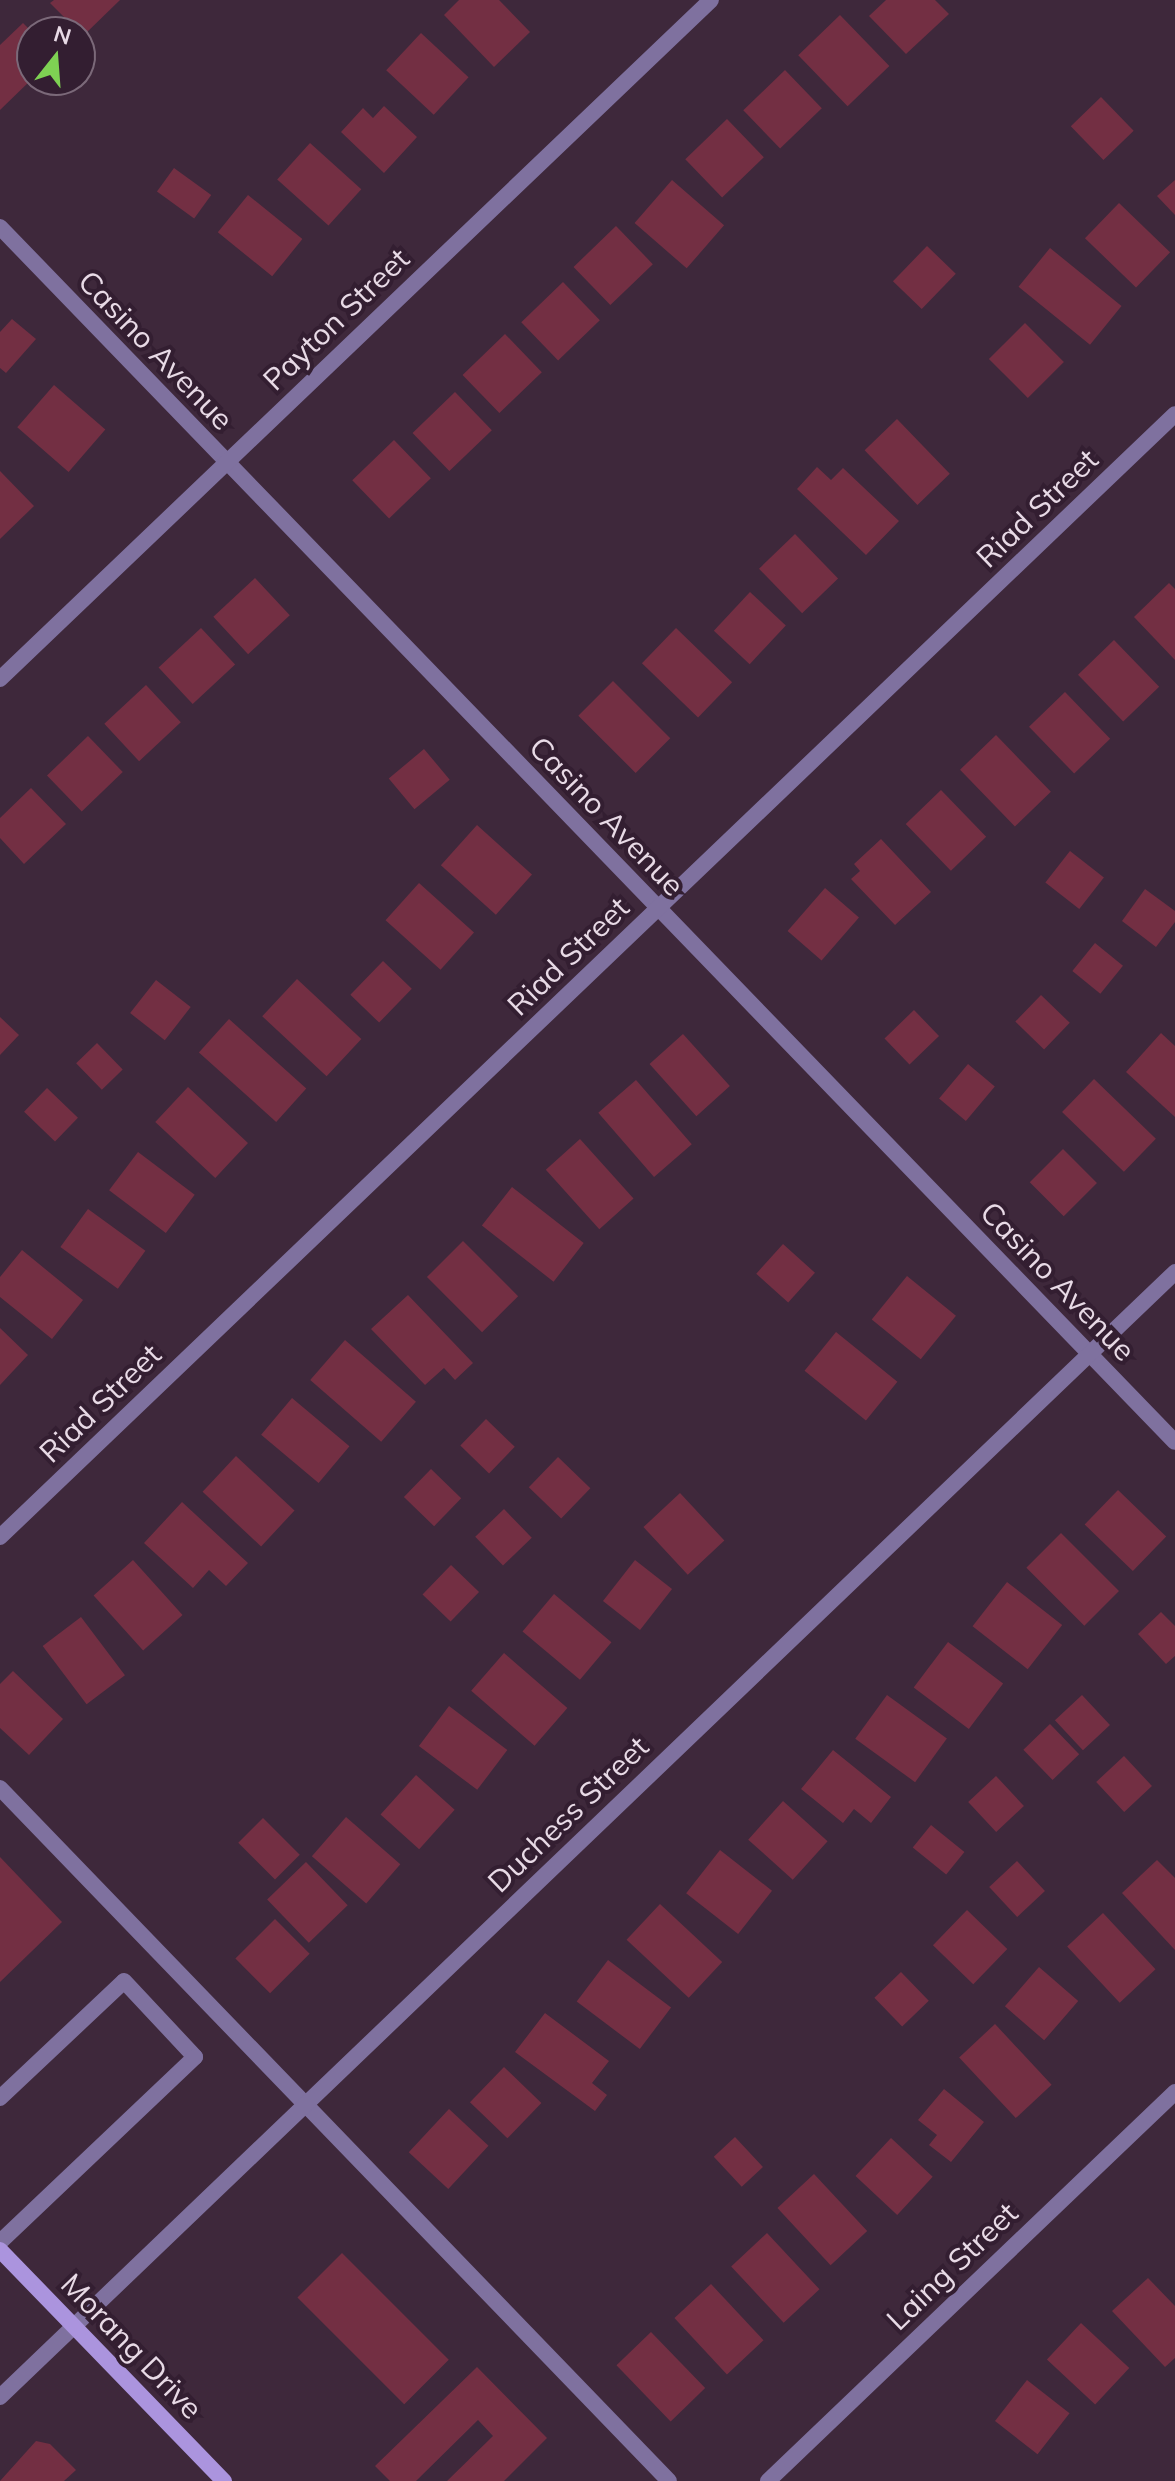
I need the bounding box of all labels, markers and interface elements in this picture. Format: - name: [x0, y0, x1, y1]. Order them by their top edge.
- north arrow: [16, 16, 96, 96]
- text: N: [50, 19, 74, 51]
- street label: Payton Street: [256, 241, 416, 397]
- street label: Casino Avenue: [71, 263, 241, 437]
- street label: Riad Street: [969, 441, 1105, 575]
- street label: Casino Avenue: [522, 729, 692, 903]
- street label: Riad Street: [500, 889, 636, 1023]
- street label: Casino Avenue: [973, 1194, 1143, 1368]
- street label: Riad Street: [32, 1336, 168, 1470]
- street label: Duchess Street: [480, 1728, 656, 1900]
- street label: Laing Street: [879, 2195, 1025, 2337]
- street label: Morang Drive: [54, 2266, 210, 2426]

